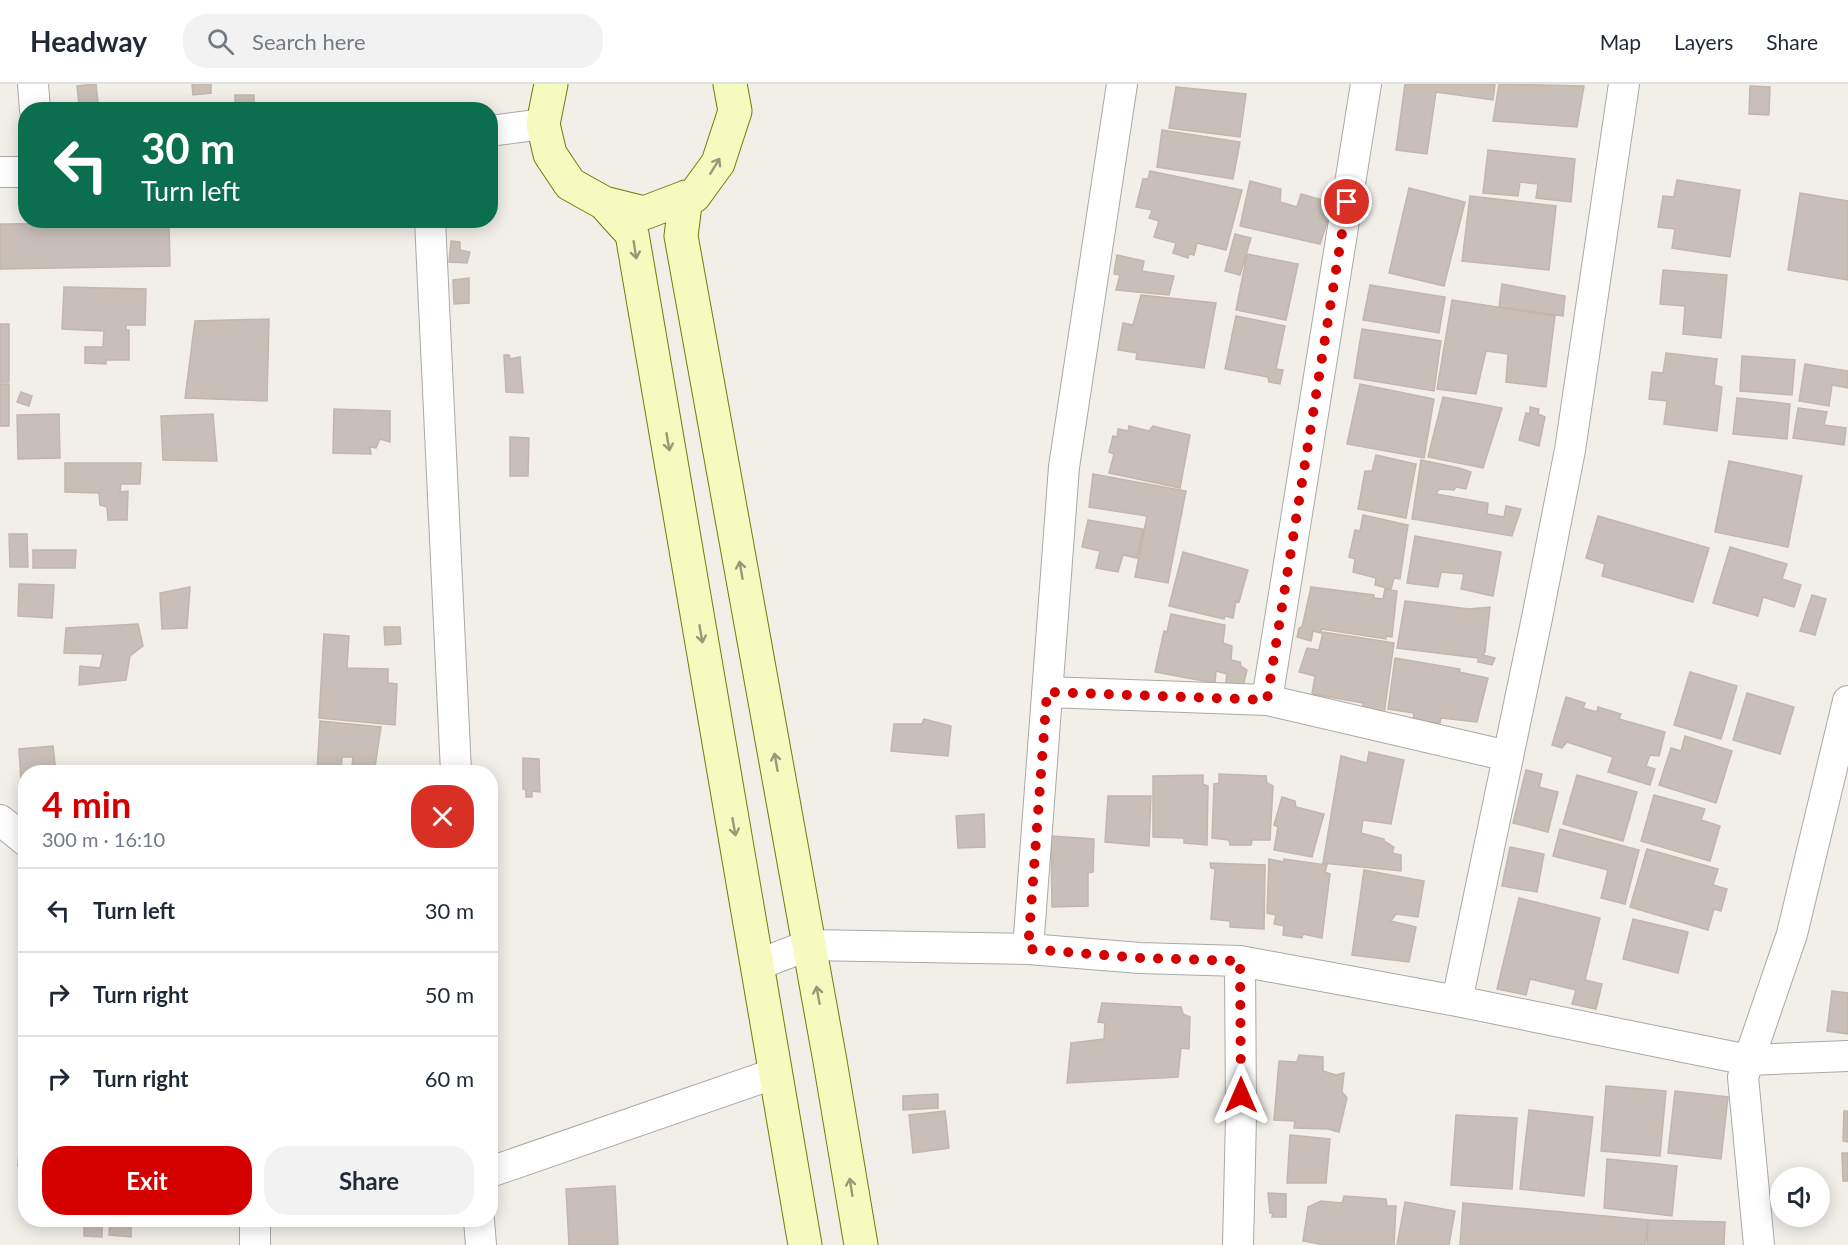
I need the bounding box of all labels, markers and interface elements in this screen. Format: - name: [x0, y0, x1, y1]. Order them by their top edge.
- search box: [183, 14, 603, 68]
- text: Headway: [30, 24, 147, 58]
- icon: search: [204, 25, 237, 58]
- text: Search here: [252, 28, 366, 55]
- text: Map: [1600, 29, 1641, 54]
- text: Layers: [1674, 29, 1733, 54]
- text: Share: [1766, 29, 1818, 54]
- text: 30 m: [141, 123, 235, 173]
- icon: left: [42, 126, 120, 204]
- one-way arrow: [709, 158, 721, 175]
- text: Turn left: [141, 174, 240, 207]
- pin: [1321, 176, 1372, 227]
- icon: arrive: [1330, 185, 1363, 218]
- one-way arrow: [630, 240, 641, 259]
- one-way arrow: [662, 432, 673, 452]
- one-way arrow: [735, 561, 746, 580]
- one-way arrow: [695, 624, 706, 644]
- one-way arrow: [770, 753, 781, 772]
- text: 4 min: [42, 782, 131, 826]
- button: close: [411, 785, 474, 848]
- one-way arrow: [728, 816, 739, 836]
- text: 300 m · 16:10: [42, 827, 165, 851]
- icon: left: [42, 894, 75, 927]
- text: Turn left: [93, 897, 175, 924]
- text: 30 m: [425, 897, 474, 924]
- icon: right: [42, 978, 75, 1011]
- text: Turn right: [93, 981, 188, 1008]
- text: 50 m: [425, 981, 474, 1008]
- one-way arrow: [812, 986, 823, 1005]
- icon: right: [42, 1062, 75, 1095]
- position arrow: [1209, 1063, 1273, 1127]
- text: Turn right: [93, 1065, 188, 1092]
- text: 60 m: [425, 1065, 474, 1092]
- button: Exit: [42, 1146, 252, 1215]
- button: Share: [264, 1146, 474, 1215]
- map controls: [1770, 1167, 1830, 1227]
- button: sound: [1770, 1167, 1830, 1227]
- one-way arrow: [845, 1178, 856, 1198]

